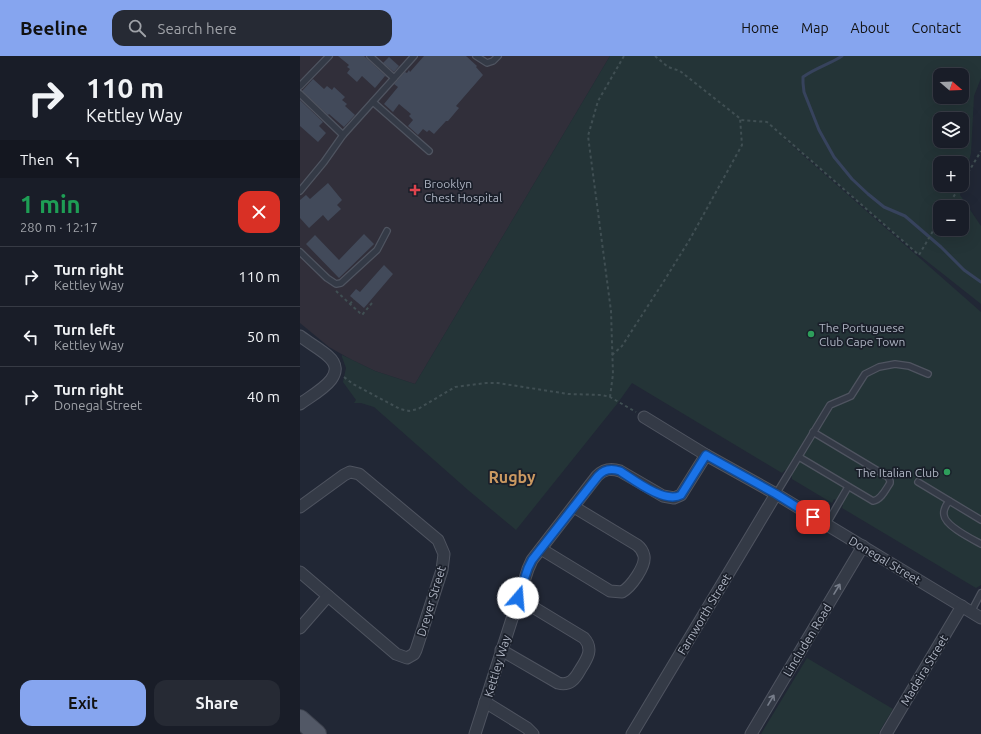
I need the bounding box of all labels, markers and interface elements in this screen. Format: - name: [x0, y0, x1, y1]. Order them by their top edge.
- search box: [112, 10, 392, 46]
- text: Beeline: [20, 17, 88, 39]
- icon: search: [126, 17, 148, 39]
- text: Search here: [158, 20, 237, 37]
- text: Home: [741, 20, 779, 36]
- text: Map: [801, 20, 829, 36]
- text: About: [851, 20, 890, 36]
- text: Contact: [912, 20, 961, 36]
- north arrow: [933, 68, 969, 104]
- map controls: [933, 68, 969, 236]
- icon: right: [20, 72, 72, 124]
- text: 110 m: [86, 72, 164, 103]
- text: Kettley Way: [86, 105, 182, 125]
- button: layers: [933, 112, 969, 148]
- icon: left: [62, 148, 84, 170]
- text: Then: [20, 151, 54, 168]
- button: +: [933, 156, 969, 192]
- place label: Brooklyn Chest Hospital: [424, 177, 502, 204]
- marker: Brooklyn Chest Hospital: [409, 184, 421, 196]
- text: 1 min: [20, 191, 81, 218]
- button: close: [238, 191, 280, 233]
- button: −: [933, 200, 969, 236]
- text: 280 m · 12:17: [20, 220, 98, 234]
- text: Turn right: [54, 261, 124, 278]
- icon: right: [20, 266, 42, 288]
- text: 110 m: [238, 268, 280, 285]
- text: Kettley Way: [54, 278, 124, 292]
- text: Turn left: [54, 321, 115, 338]
- place label: The Portuguese Club Cape Town: [819, 321, 905, 348]
- icon: left: [20, 326, 42, 348]
- text: 50 m: [247, 328, 280, 345]
- marker: The Portuguese Club Cape Town: [806, 329, 816, 339]
- text: Kettley Way: [54, 338, 124, 352]
- text: Turn right: [54, 381, 124, 398]
- icon: right: [20, 386, 42, 408]
- text: 40 m: [247, 388, 280, 405]
- text: Donegal Street: [54, 398, 142, 412]
- place label: The Italian Club: [856, 466, 939, 479]
- marker: The Italian Club: [942, 467, 952, 477]
- district label: Rugby: [488, 468, 536, 486]
- pin: [796, 500, 830, 534]
- icon: arrive: [802, 506, 824, 528]
- street label: Donegal Street: [847, 533, 923, 587]
- street label: Dreyer Street: [414, 564, 448, 638]
- street label: Farnworth Street: [675, 571, 733, 657]
- position arrow: [497, 577, 539, 619]
- one-way arrow: [834, 583, 842, 595]
- street label: Lincluden Road: [780, 601, 834, 679]
- street label: Madeira Street: [898, 632, 950, 708]
- street label: Kettley Way: [481, 633, 513, 699]
- button: Exit: [20, 680, 146, 726]
- button: Share: [154, 680, 280, 726]
- one-way arrow: [767, 695, 775, 707]

